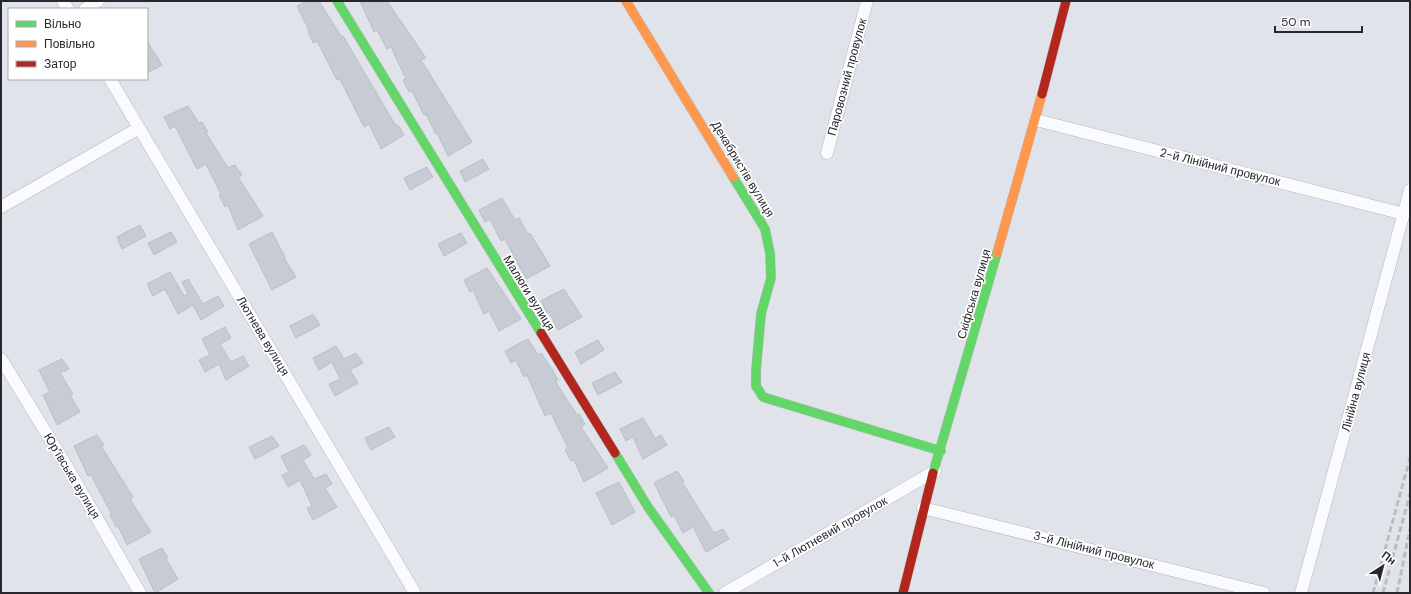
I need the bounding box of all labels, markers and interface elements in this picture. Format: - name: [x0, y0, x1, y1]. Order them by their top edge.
- legend: [8, 8, 148, 80]
- scale bar: [1275, 8, 1362, 34]
- text: 50 m: [1281, 14, 1310, 30]
- text: Вільно: [44, 16, 82, 32]
- street label: Паровозний провулок: [824, 16, 871, 137]
- text: Повільно: [44, 36, 95, 52]
- text: Затор: [44, 56, 77, 72]
- street label: Декабристів вулиця: [708, 118, 778, 220]
- street label: 2-й Лінійний провулок: [1158, 144, 1283, 190]
- street label: Скіфська вулиця: [953, 247, 995, 341]
- street label: Малюги вулиця: [499, 252, 559, 334]
- street label: Лютнева вулиця: [233, 293, 293, 379]
- street label: Лінійна вулиця: [1338, 350, 1374, 434]
- street label: Юр’ївська вулиця: [40, 430, 104, 522]
- street label: 1-й Лютневий провулок: [770, 492, 891, 571]
- street label: 3-й Лінійний провулок: [1032, 527, 1157, 573]
- north arrow: [1363, 546, 1403, 586]
- text: Пн: [1379, 548, 1399, 568]

